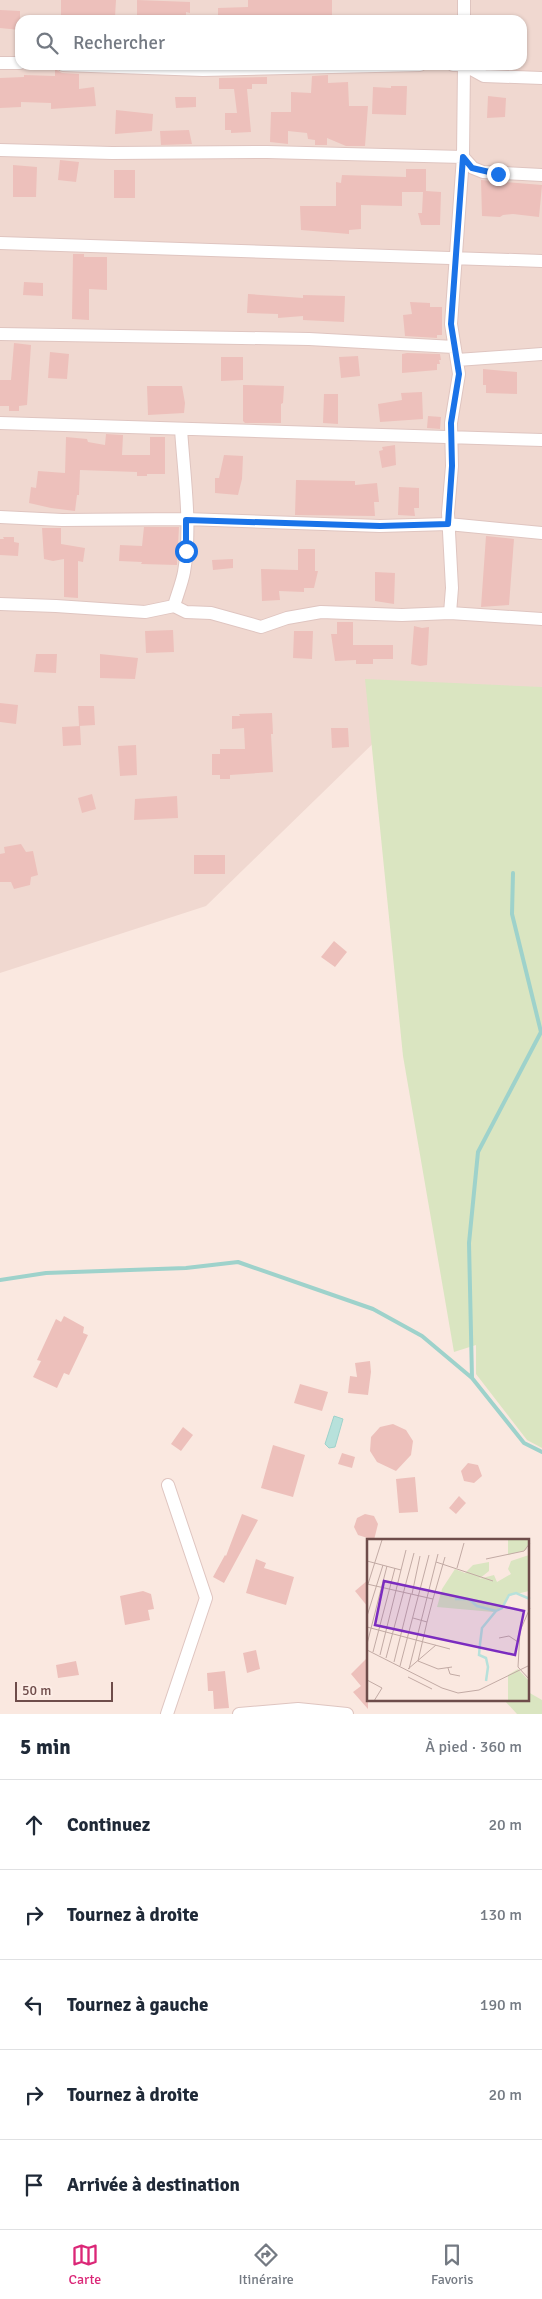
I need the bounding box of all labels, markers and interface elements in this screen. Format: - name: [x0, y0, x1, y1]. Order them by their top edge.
- search box: [15, 15, 527, 70]
- icon: search: [33, 29, 61, 57]
- text: Rechercher: [73, 31, 165, 55]
- route end: [487, 163, 510, 186]
- route start: [175, 540, 198, 563]
- inset map: [367, 1539, 530, 1702]
- scale bar: [15, 1679, 112, 1702]
- text: 50 m: [22, 1682, 51, 1699]
- text: 5 min: [20, 1734, 71, 1760]
- text: À pied · 360 m: [425, 1737, 522, 1757]
- icon: ahead: [20, 1811, 48, 1839]
- text: Continuez: [67, 1813, 150, 1837]
- text: 20 m: [488, 1815, 522, 1835]
- icon: right: [20, 1901, 48, 1929]
- text: Tournez à droite: [67, 1903, 199, 1927]
- text: 130 m: [480, 1905, 522, 1925]
- icon: left: [20, 1991, 48, 2019]
- text: Tournez à gauche: [67, 1993, 208, 2017]
- text: 190 m: [480, 1995, 522, 2015]
- icon: right: [20, 2081, 48, 2109]
- text: Tournez à droite: [67, 2083, 199, 2107]
- text: 20 m: [488, 2085, 522, 2105]
- icon: arrive: [20, 2171, 48, 2199]
- text: Arrivée à destination: [67, 2173, 240, 2197]
- tab: Carte: [69, 2241, 101, 2288]
- tab: Itinéraire: [238, 2241, 294, 2288]
- tab: Favoris: [431, 2241, 473, 2288]

